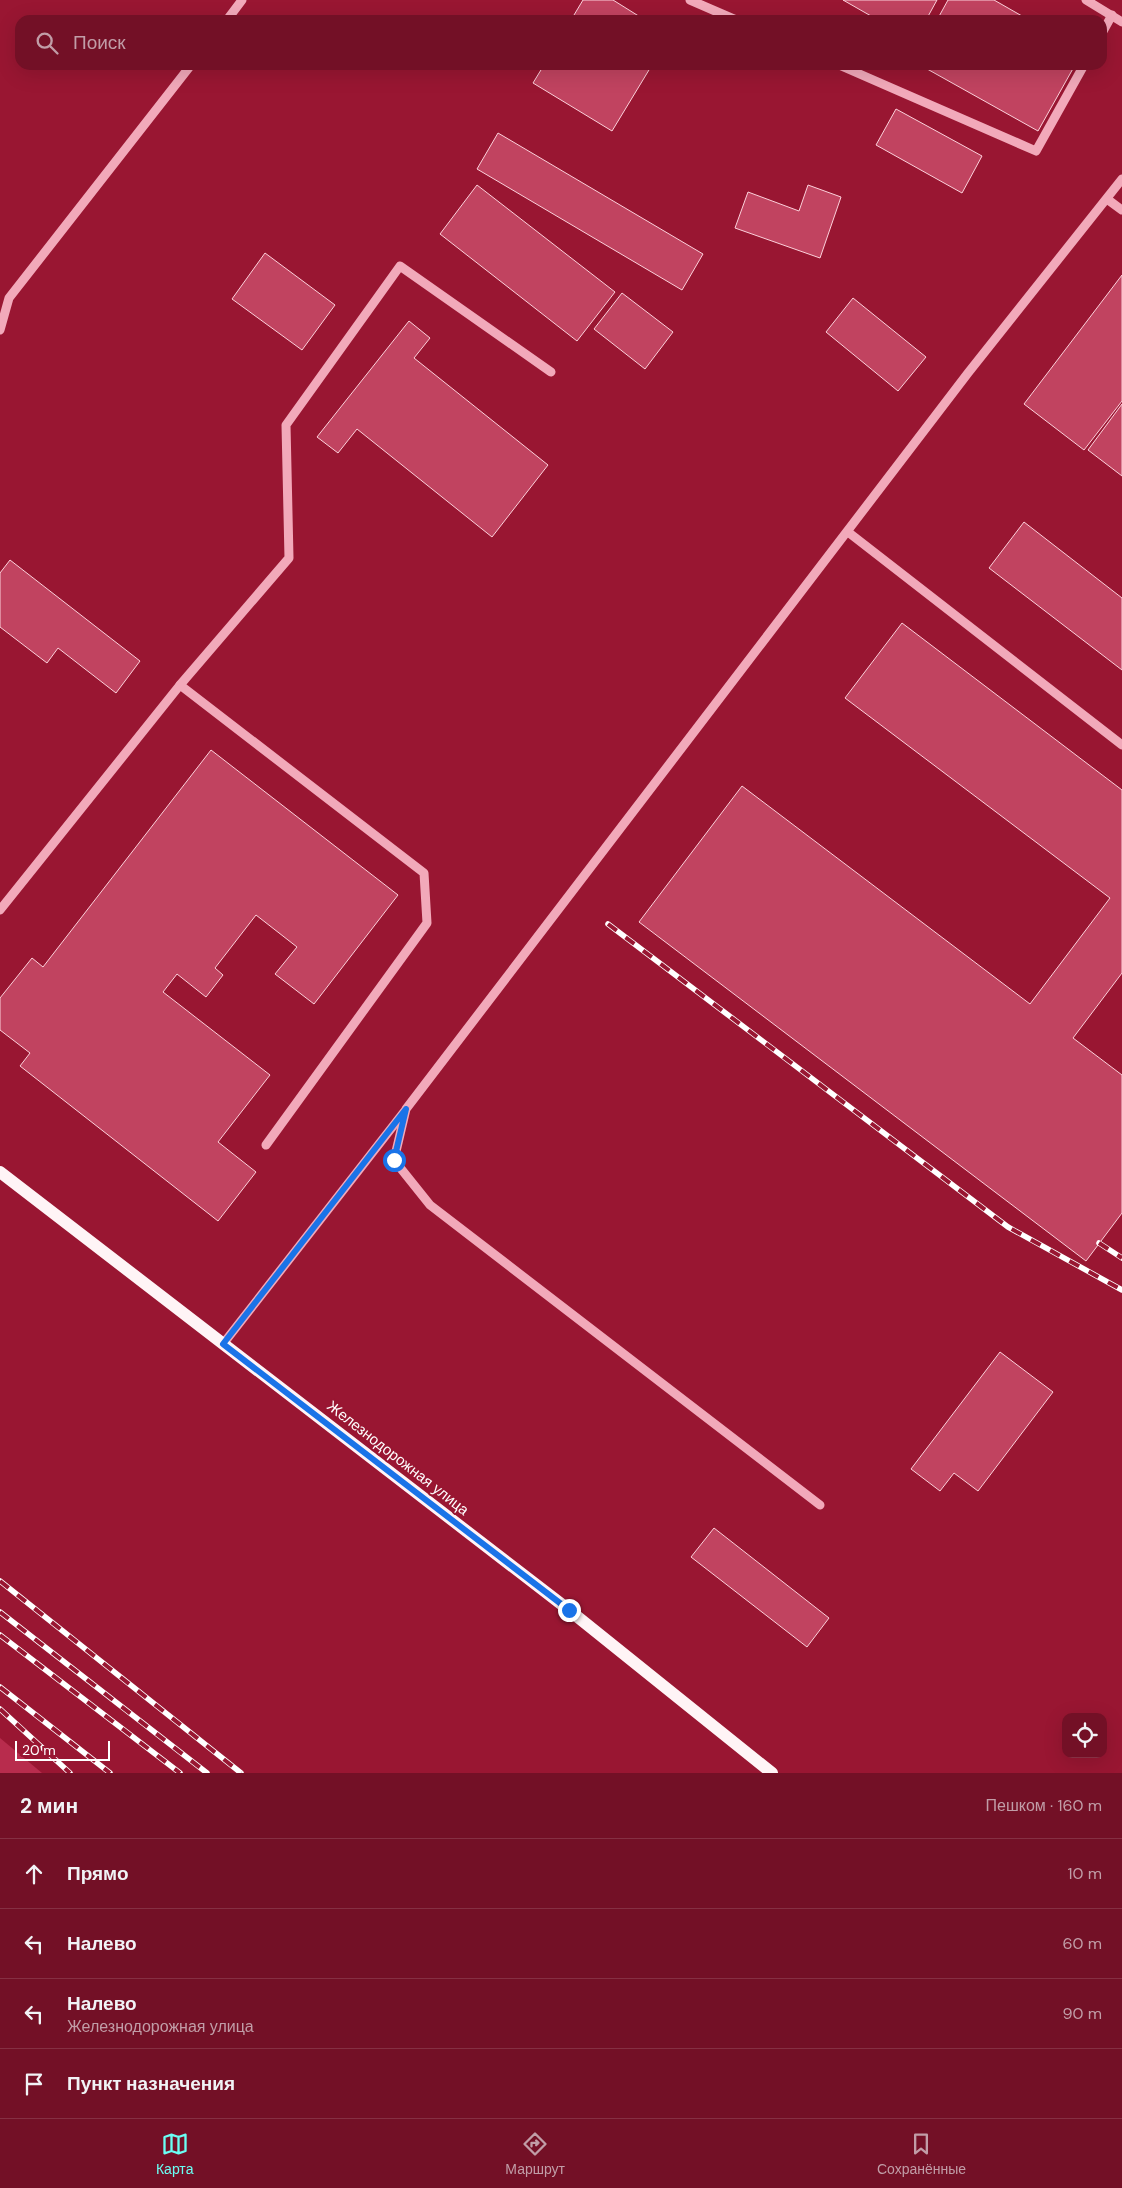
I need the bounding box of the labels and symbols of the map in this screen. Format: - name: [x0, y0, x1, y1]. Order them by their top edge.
- route start: [383, 1149, 406, 1172]
- street label: Железнодорожная улица: [323, 1396, 474, 1520]
- route end: [558, 1599, 581, 1622]
- scale bar: [15, 1738, 110, 1761]

